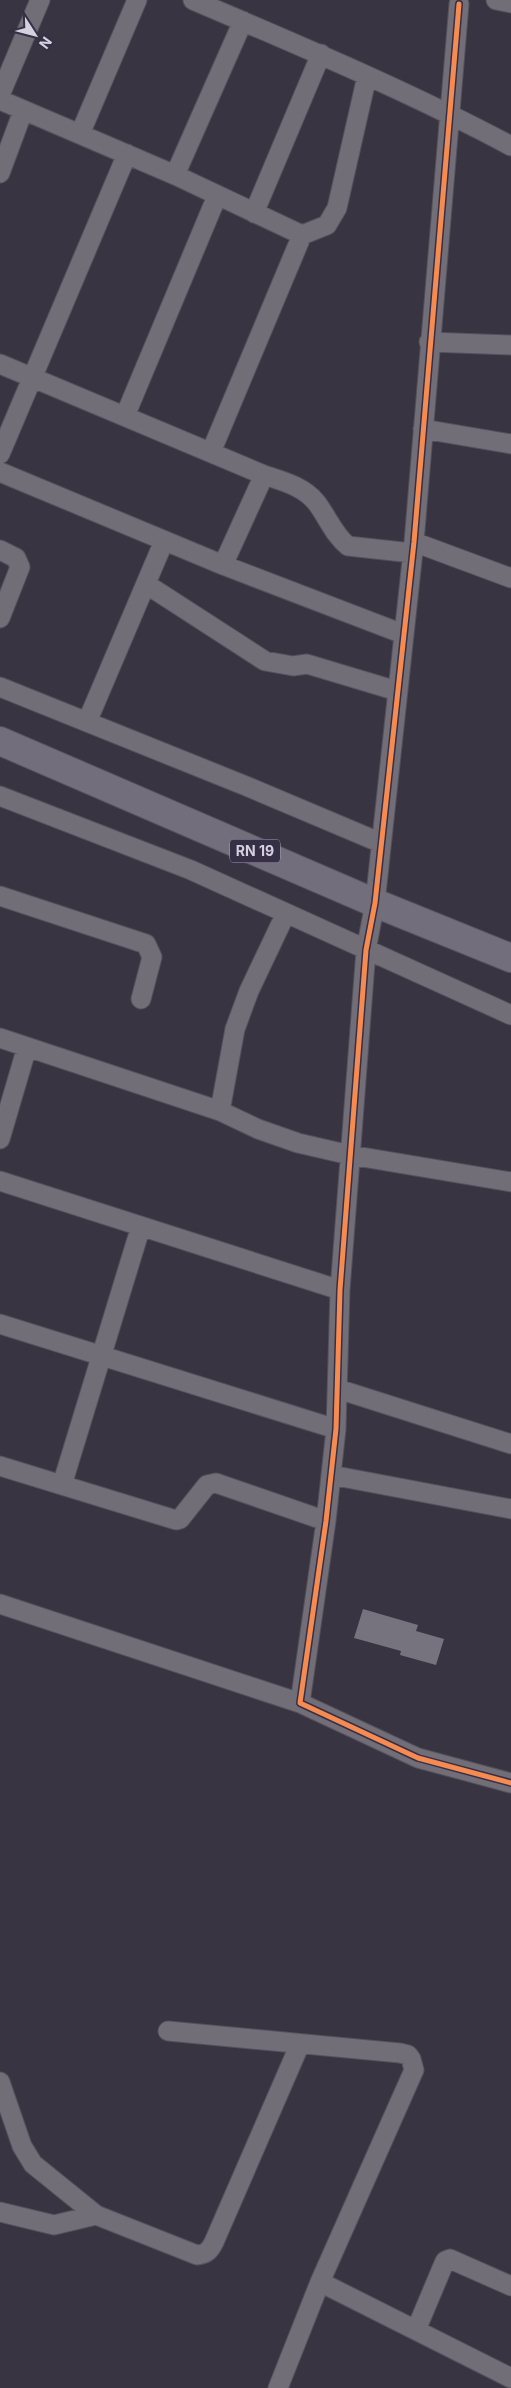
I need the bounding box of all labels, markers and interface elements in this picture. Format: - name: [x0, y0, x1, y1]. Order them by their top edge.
- north arrow: [10, 10, 60, 60]
- text: N: [36, 34, 56, 52]
- road number: RN 19: [230, 839, 280, 862]

